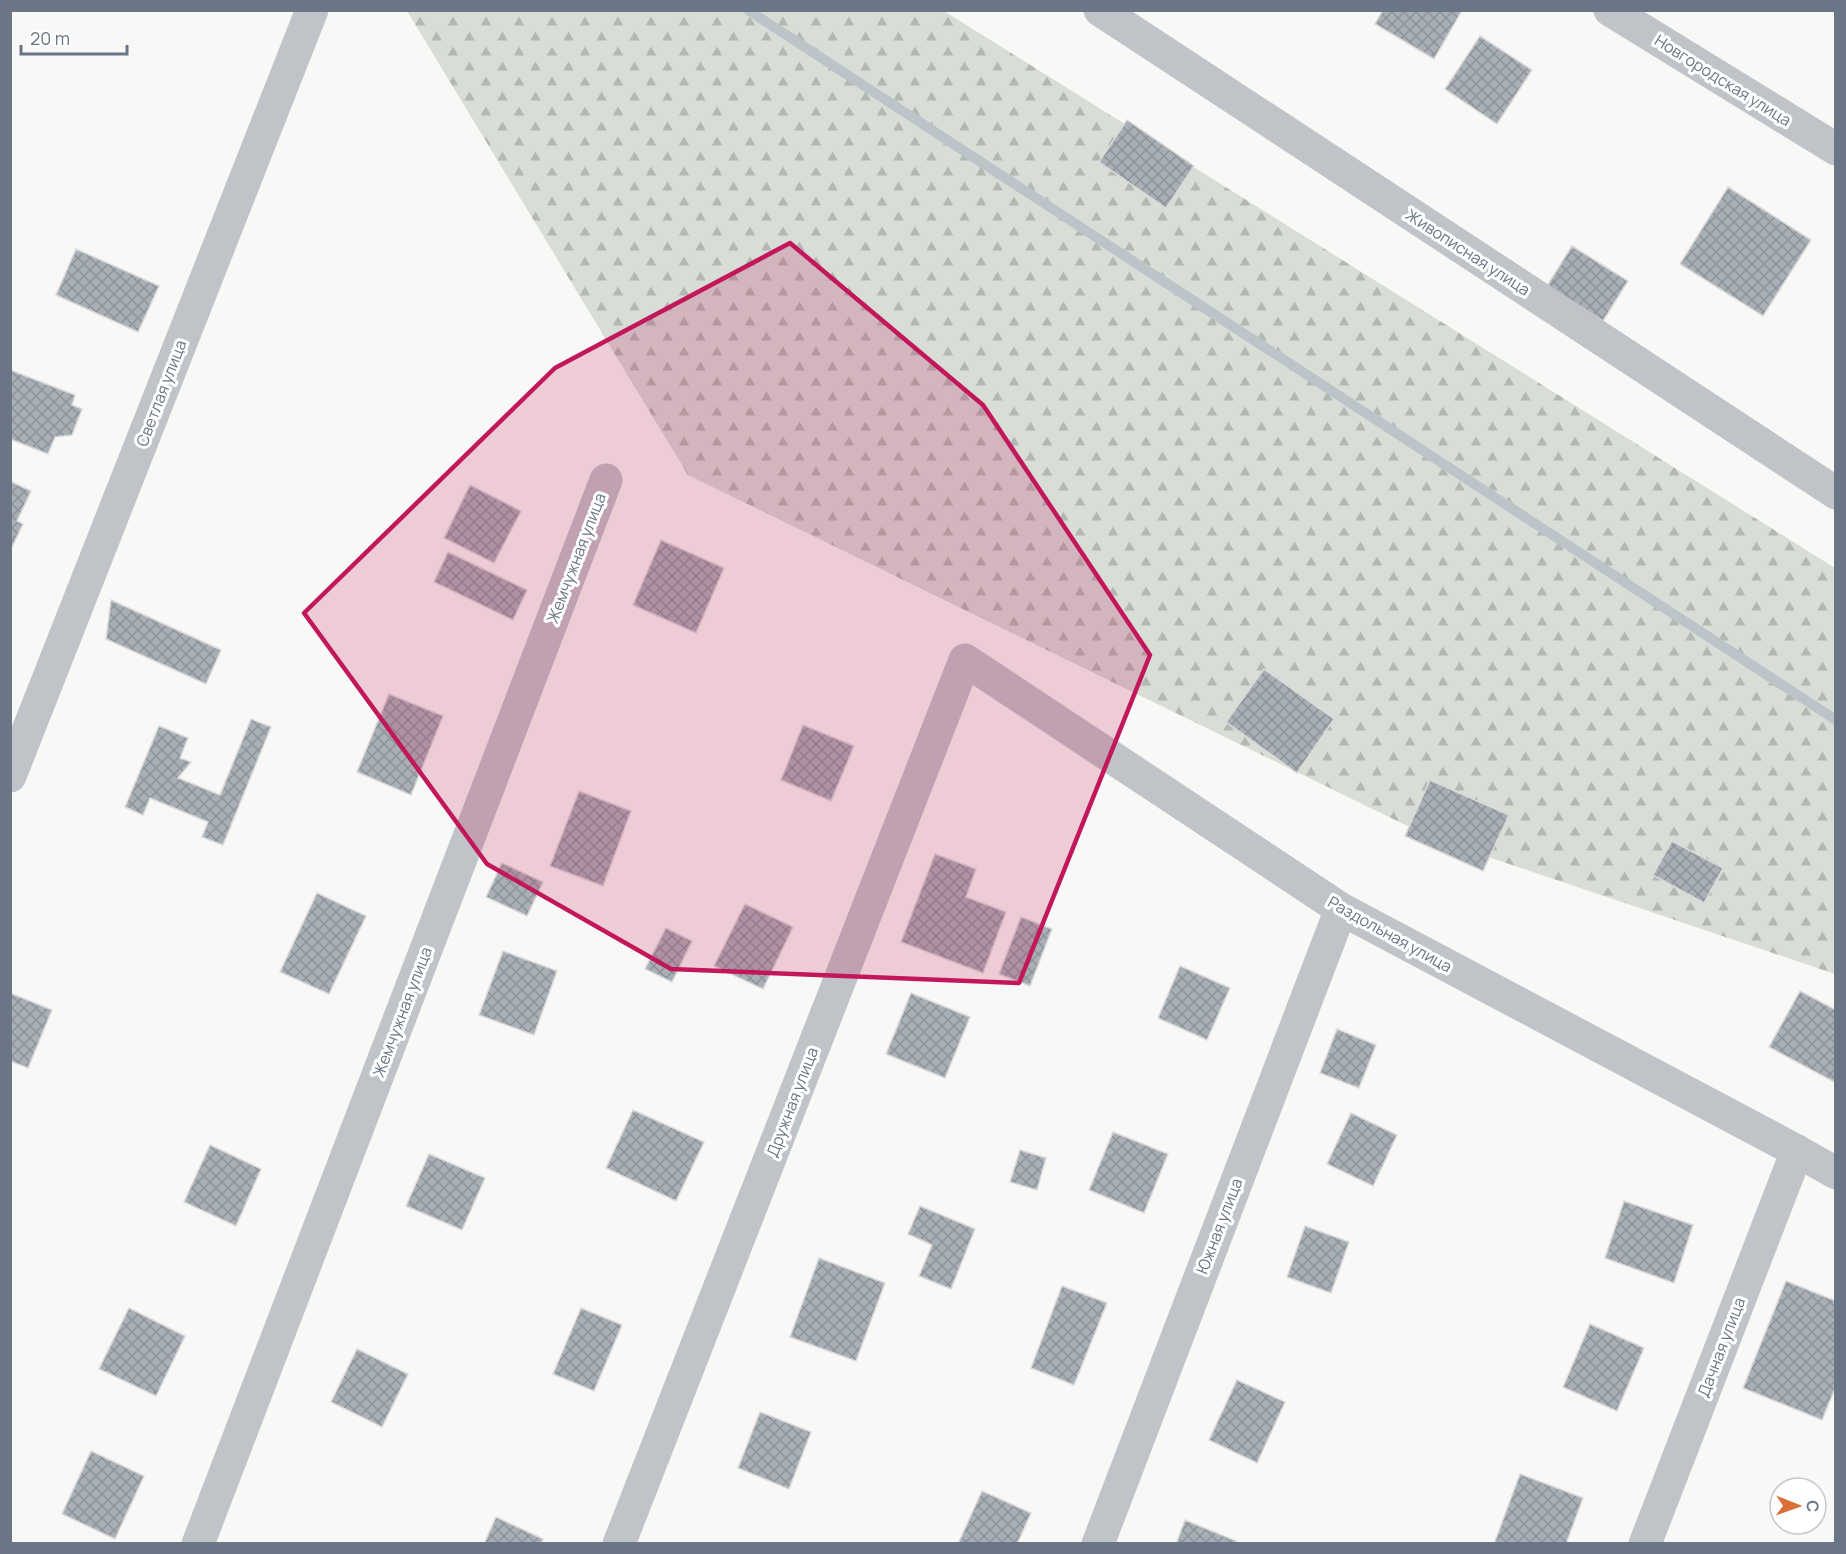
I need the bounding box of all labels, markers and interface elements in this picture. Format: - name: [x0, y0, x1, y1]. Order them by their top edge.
- scale bar: [21, 18, 128, 56]
- text: 20 m: [30, 26, 70, 50]
- street label: Новгородская улица: [1651, 29, 1795, 131]
- street label: Живописная улица: [1402, 204, 1534, 300]
- street label: Светлая улица: [131, 337, 191, 449]
- street label: Жемчужная улица: [541, 490, 611, 626]
- street label: Раздольная улица: [1324, 891, 1456, 977]
- street label: Жемчужная улица: [367, 944, 437, 1080]
- street label: Дружная улица: [761, 1044, 823, 1160]
- street label: Южная улица: [1191, 1175, 1247, 1277]
- street label: Дачная улица: [1692, 1294, 1750, 1400]
- north arrow: [1768, 1476, 1828, 1536]
- text: С: [1802, 1500, 1824, 1513]

